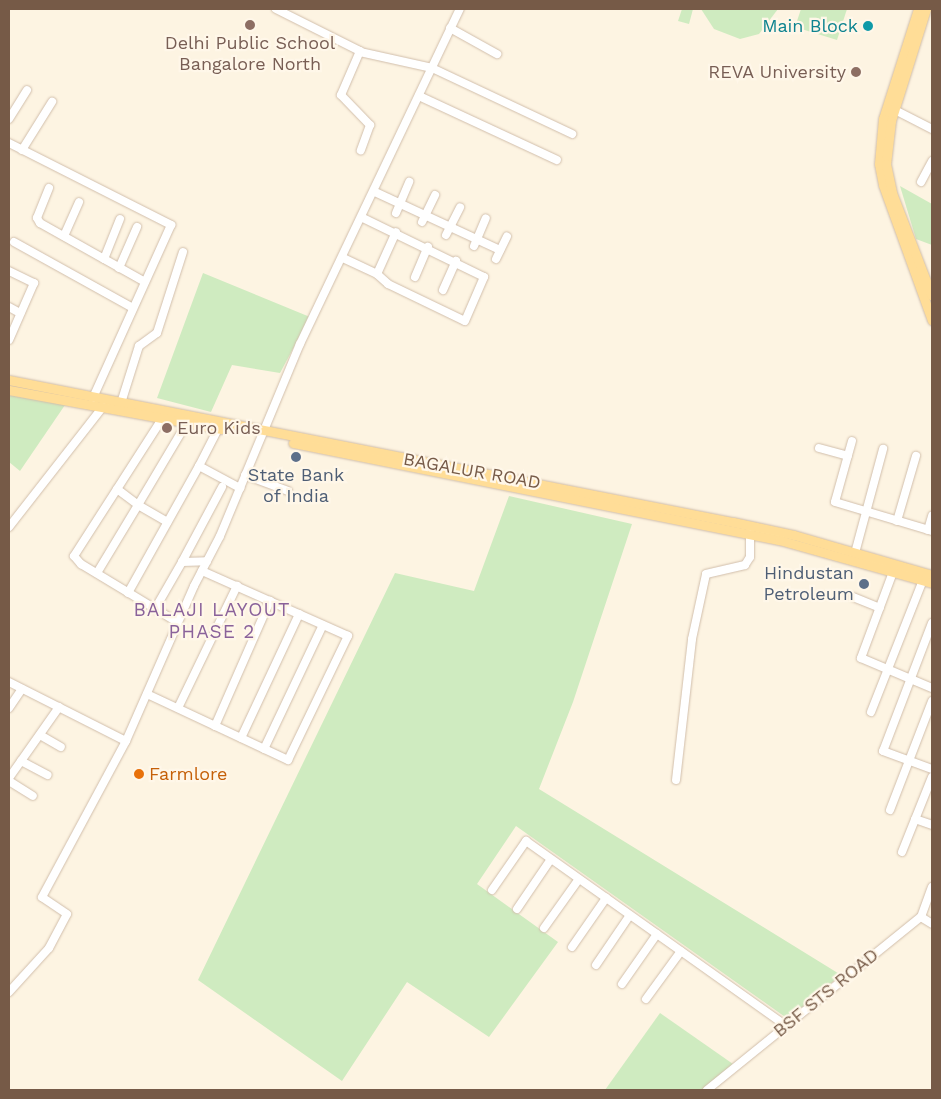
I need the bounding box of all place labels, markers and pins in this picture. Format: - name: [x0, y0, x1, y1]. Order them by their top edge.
- place label: Main Block: [762, 15, 858, 37]
- marker: Delhi Public School Bangalore North: [244, 19, 256, 31]
- marker: Main Block: [862, 20, 874, 32]
- place label: Delhi Public School Bangalore North: [165, 33, 335, 76]
- place label: REVA University: [708, 61, 846, 83]
- marker: REVA University: [850, 66, 862, 78]
- place label: Euro Kids: [177, 417, 261, 439]
- marker: Euro Kids: [161, 422, 173, 434]
- marker: State Bank of India: [290, 451, 302, 463]
- place label: State Bank of India: [248, 465, 344, 508]
- place label: Hindustan Petroleum: [764, 563, 854, 606]
- marker: Hindustan Petroleum: [858, 578, 870, 590]
- place label: Farmlore: [149, 763, 227, 785]
- marker: Farmlore: [133, 768, 145, 780]

